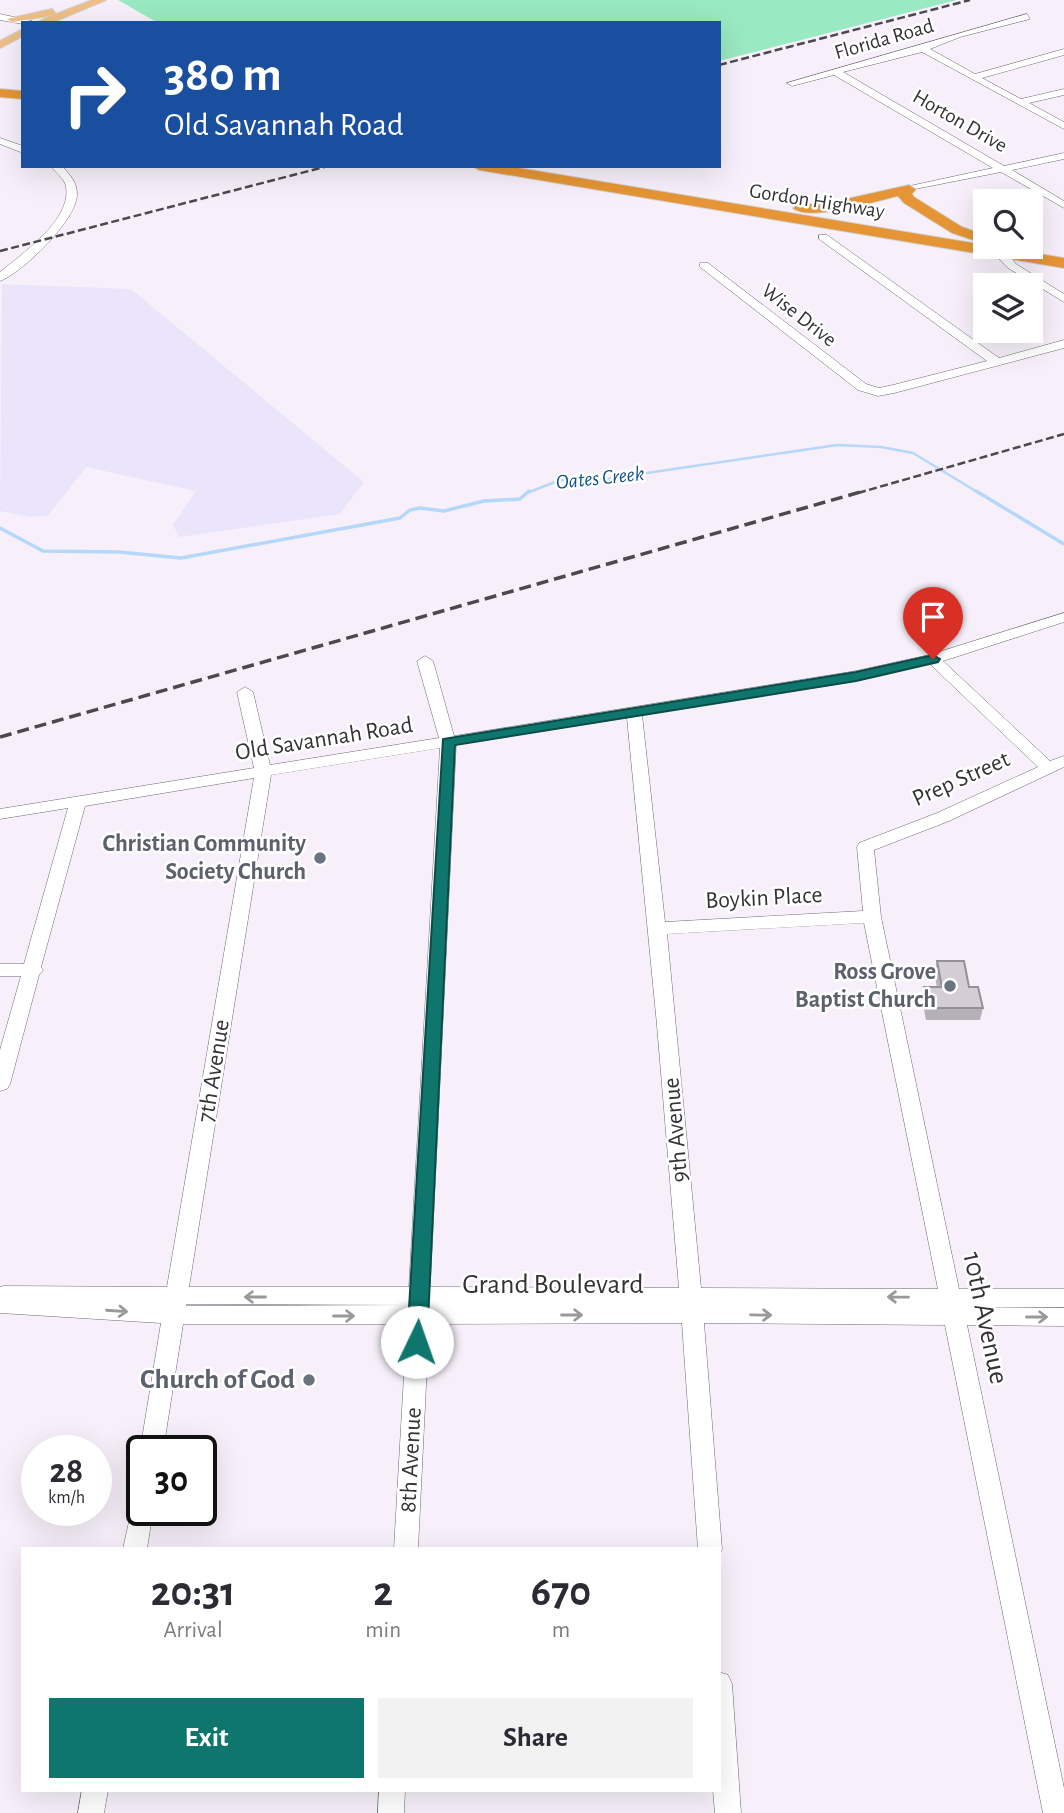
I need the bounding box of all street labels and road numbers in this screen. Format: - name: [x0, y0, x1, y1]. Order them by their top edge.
- street label: Florida Road: [832, 15, 936, 63]
- street label: Horton Drive: [909, 86, 1011, 156]
- street label: Gordon Highway: [748, 180, 886, 222]
- street label: Wise Drive: [758, 280, 840, 350]
- street label: Old Savannah Road: [233, 713, 415, 765]
- street label: Prep Street: [909, 747, 1014, 811]
- street label: Boykin Place: [705, 883, 823, 913]
- street label: 7th Avenue: [194, 1018, 234, 1124]
- street label: 9th Avenue: [659, 1076, 693, 1184]
- street label: 10th Avenue: [957, 1249, 1013, 1387]
- street label: Grand Boulevard: [462, 1271, 644, 1299]
- street label: 8th Avenue: [396, 1407, 426, 1513]

